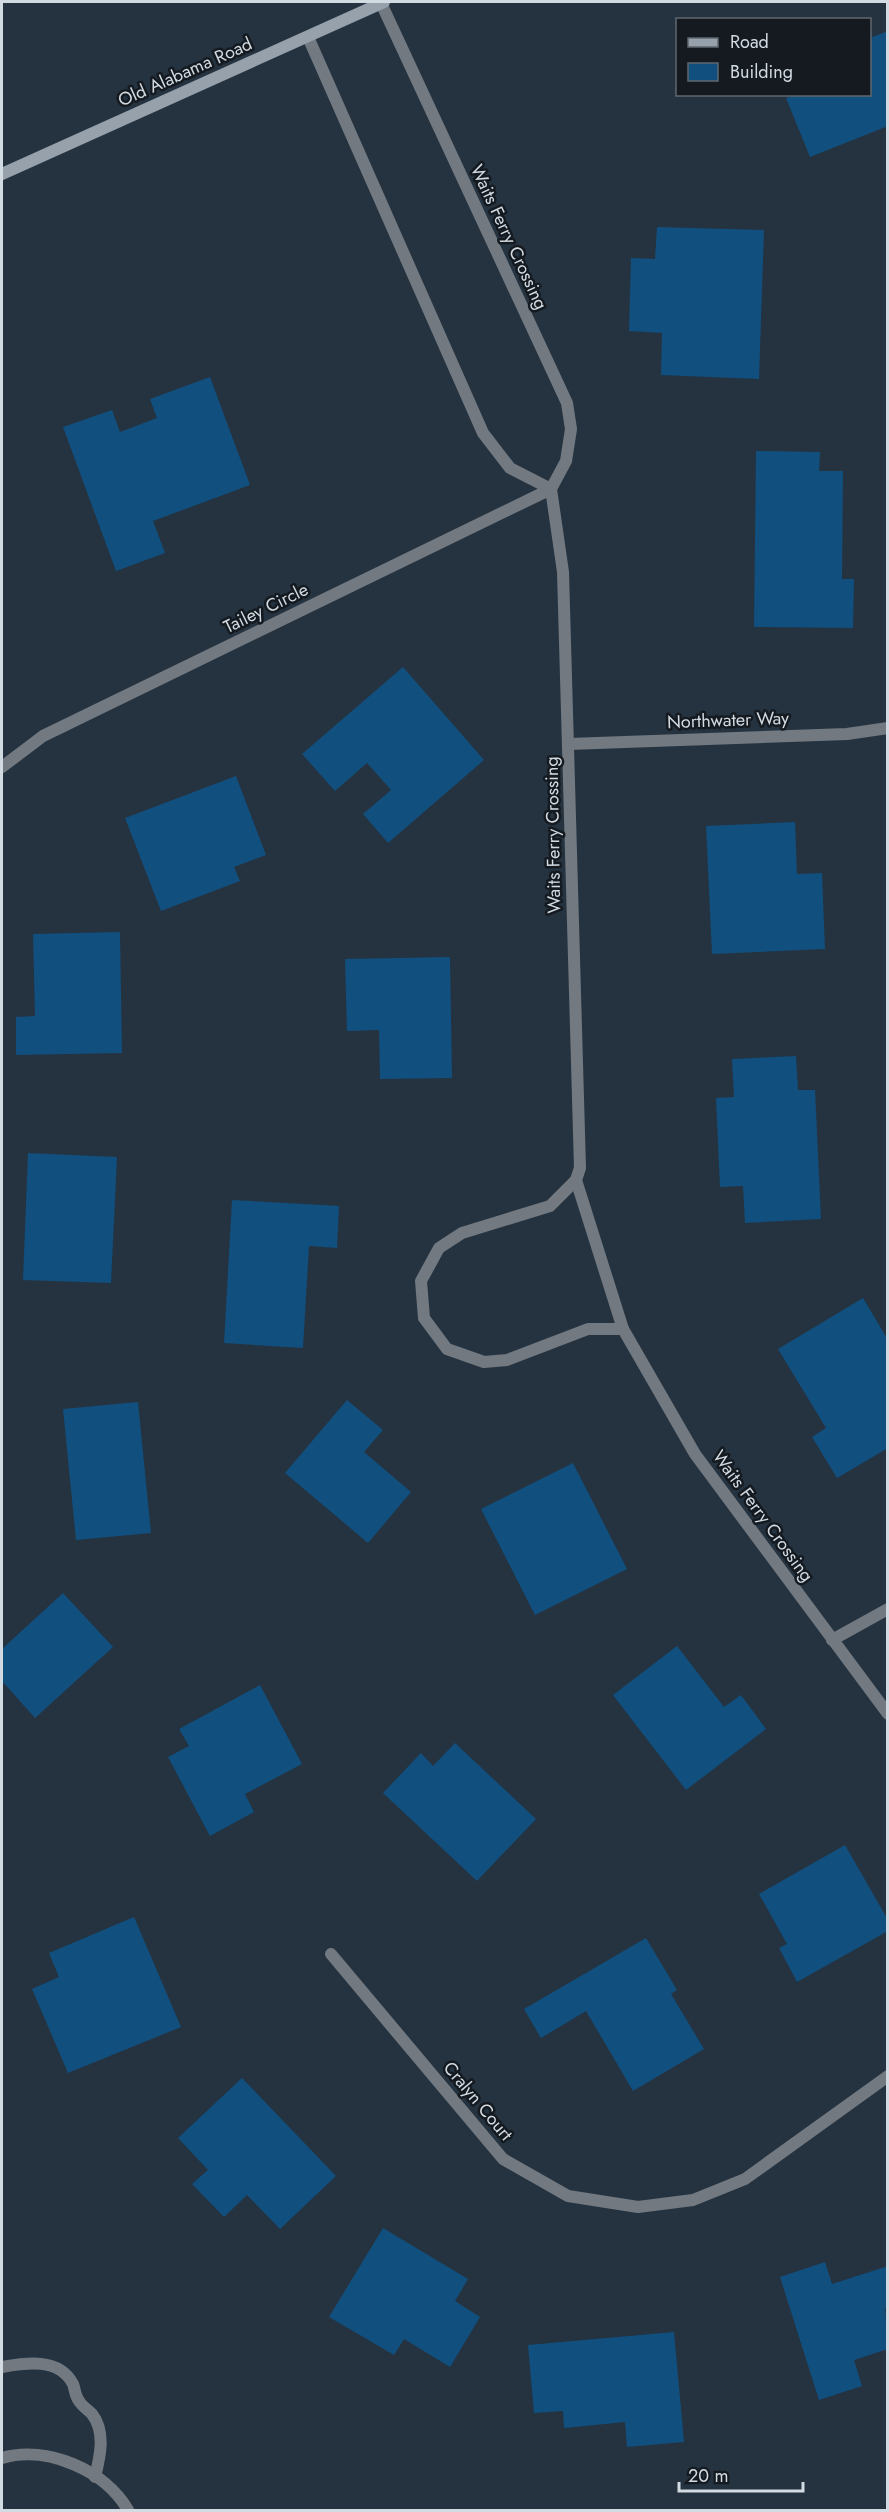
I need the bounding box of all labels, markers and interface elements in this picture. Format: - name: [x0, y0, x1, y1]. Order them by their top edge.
- legend: [676, 18, 871, 96]
- text: Road: [730, 29, 769, 55]
- street label: Old Alabama Road: [114, 31, 256, 113]
- text: Building: [730, 59, 793, 85]
- street label: Waits Ferry Crossing: [464, 160, 554, 314]
- street label: Tailey Circle: [219, 576, 313, 640]
- street label: Northwater Way: [666, 705, 790, 735]
- street label: Waits Ferry Crossing: [539, 756, 567, 914]
- street label: Waits Ferry Crossing: [706, 1445, 820, 1587]
- street label: Cralyn Court: [437, 2056, 519, 2147]
- scale bar: [679, 2455, 804, 2493]
- text: 20 m: [688, 2463, 728, 2489]

